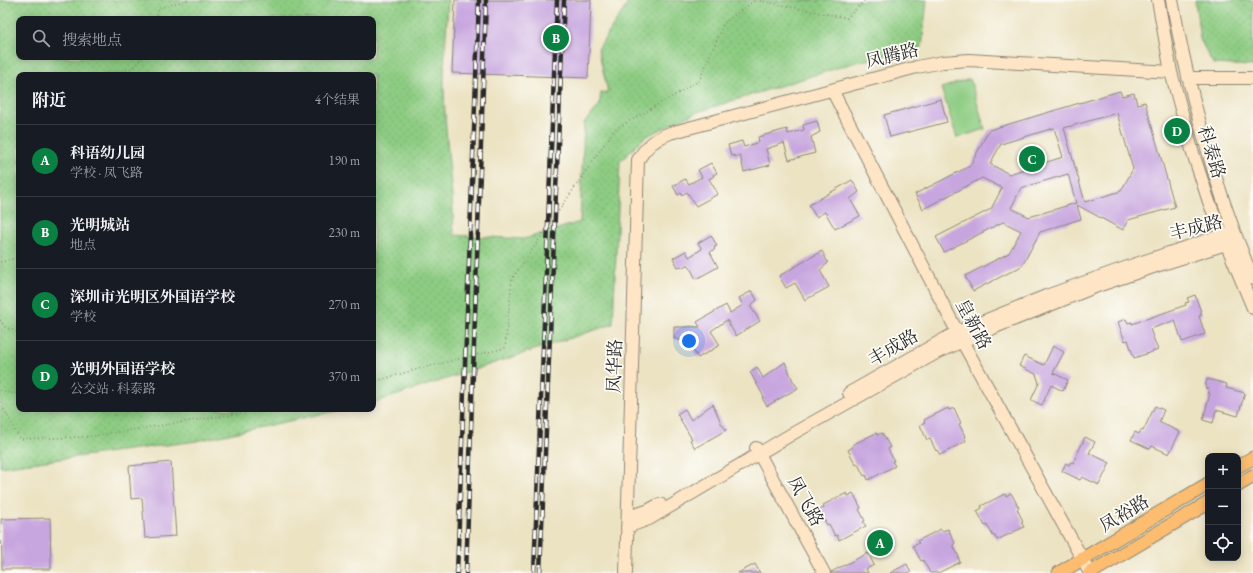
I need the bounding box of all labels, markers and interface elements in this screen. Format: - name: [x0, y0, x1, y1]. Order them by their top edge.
- search box: [16, 16, 376, 60]
- pin: B: [543, 23, 569, 53]
- icon: search: [30, 27, 52, 49]
- text: 搜索地点: [62, 30, 122, 49]
- street label: 凤腾路: [863, 37, 921, 73]
- text: 附近: [32, 89, 66, 111]
- text: 4个结果: [315, 91, 360, 108]
- pin: D: [1164, 116, 1190, 146]
- street label: 科泰路: [1193, 123, 1231, 181]
- text: 科语幼儿园: [70, 143, 145, 162]
- pin: C: [1019, 144, 1045, 174]
- text: A: [40, 152, 50, 169]
- text: 190 m: [329, 152, 360, 169]
- text: 学校 · 凤飞路: [70, 164, 143, 181]
- street label: 丰成路: [1167, 209, 1225, 245]
- text: 光明城站: [70, 215, 130, 234]
- text: B: [41, 224, 49, 241]
- text: 230 m: [329, 224, 360, 241]
- text: 地点: [70, 236, 96, 253]
- text: 深圳市光明区外国语学校: [70, 287, 235, 306]
- street label: 皇新路: [951, 295, 997, 353]
- text: C: [40, 296, 50, 313]
- text: 270 m: [329, 296, 360, 313]
- text: 学校: [70, 308, 96, 325]
- street label: 丰成路: [864, 324, 922, 370]
- your location: [679, 331, 699, 351]
- street label: 凤华路: [602, 339, 626, 393]
- text: 光明外国语学校: [70, 359, 175, 378]
- text: D: [40, 368, 50, 385]
- text: 370 m: [329, 368, 360, 385]
- text: 公交站 · 科泰路: [70, 380, 156, 397]
- map controls: [1205, 453, 1241, 561]
- button: +: [1205, 453, 1241, 489]
- street label: 凤飞路: [783, 472, 829, 530]
- street label: 凤裕路: [1095, 489, 1153, 537]
- button: −: [1205, 489, 1241, 525]
- button: locate: [1205, 525, 1241, 561]
- pin: A: [867, 528, 893, 558]

